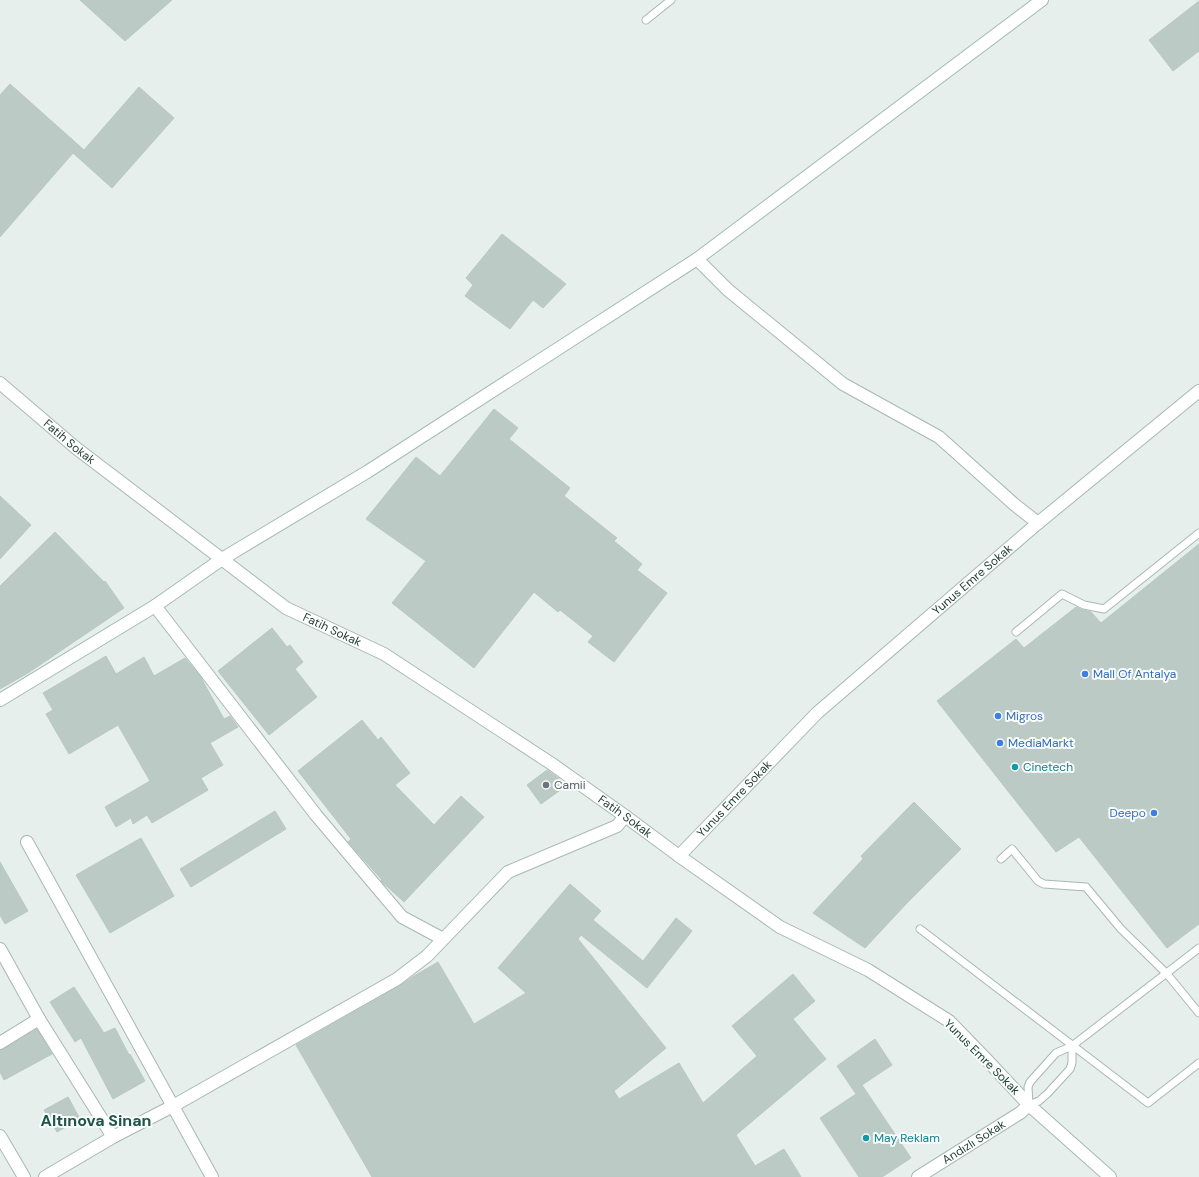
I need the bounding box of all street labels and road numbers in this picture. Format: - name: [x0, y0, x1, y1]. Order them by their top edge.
- street label: Fatih Sokak: [40, 416, 99, 468]
- street label: Yunus Emre Sokak: [929, 541, 1016, 618]
- street label: Fatih Sokak: [300, 609, 364, 650]
- street label: Yunus Emre Sokak: [693, 757, 775, 841]
- street label: Fatih Sokak: [595, 791, 655, 841]
- street label: Yunus Emre Sokak: [941, 1016, 1023, 1098]
- street label: Andızlı Sokak: [939, 1116, 1009, 1168]

